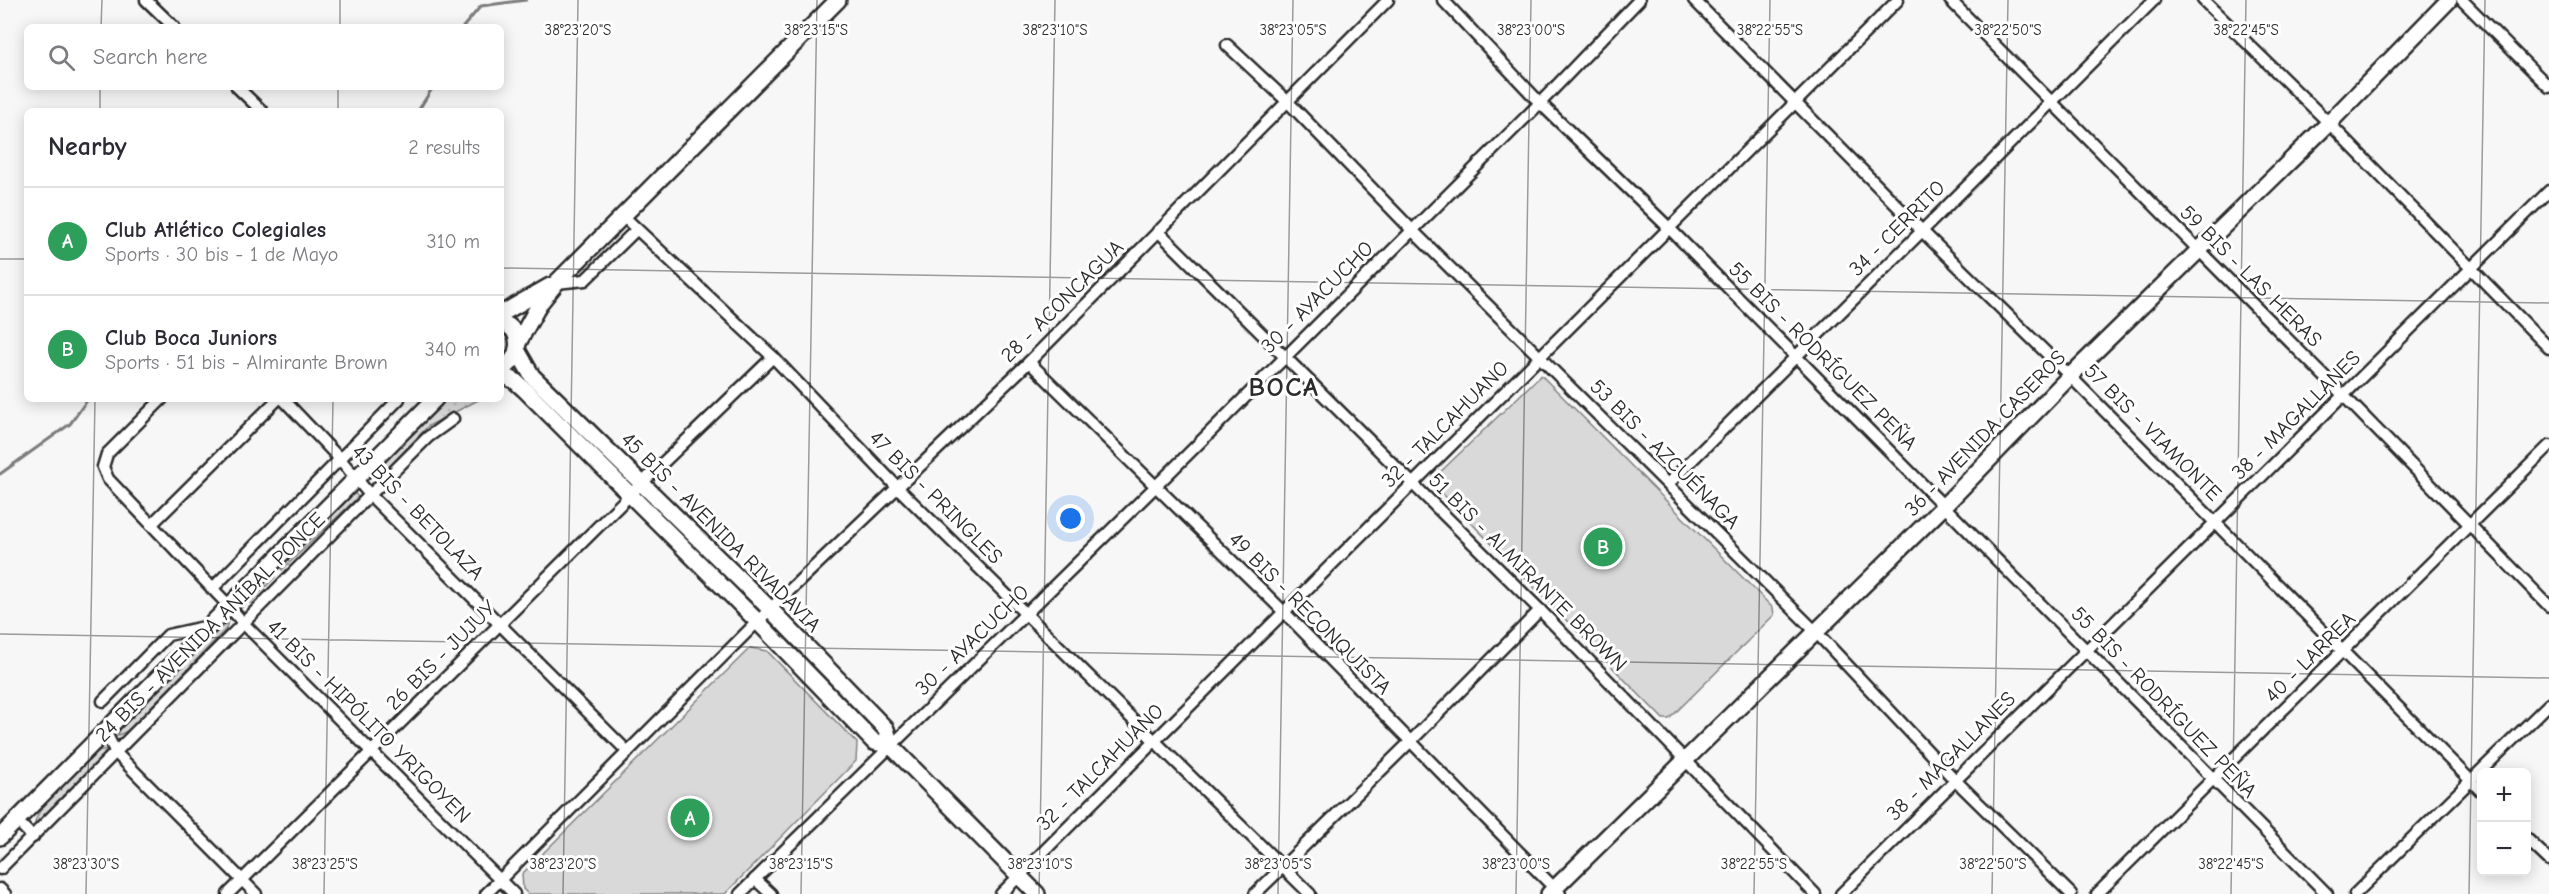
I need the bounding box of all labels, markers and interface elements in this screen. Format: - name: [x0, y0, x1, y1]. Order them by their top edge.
- text: 38°23'20"S: [545, 21, 611, 39]
- text: 38°23'15"S: [784, 21, 848, 39]
- text: 38°23'10"S: [1023, 21, 1087, 39]
- text: 38°23'05"S: [1259, 21, 1327, 39]
- text: 38°23'00"S: [1497, 21, 1565, 39]
- text: 38°22'55"S: [1737, 21, 1803, 39]
- text: 38°22'50"S: [1974, 21, 2042, 39]
- text: 38°22'45"S: [2213, 21, 2279, 39]
- search box: [24, 24, 504, 90]
- icon: search: [45, 41, 78, 74]
- text: Search here: [93, 44, 208, 70]
- text: Nearby: [48, 132, 127, 162]
- text: 2 results: [408, 136, 480, 159]
- street label: 34 - CERRITO: [1844, 175, 1950, 281]
- street label: 59 BIS - LAS HERAS: [2175, 200, 2327, 352]
- text: Club Atlético Colegiales: [105, 217, 326, 243]
- text: A: [62, 230, 73, 253]
- text: 310 m: [427, 230, 480, 253]
- street label: 28 - ACONCAGUA: [996, 235, 1128, 367]
- street label: 30 - AYACUCHO: [1256, 236, 1378, 358]
- text: Sports · 30 bis - 1 de Mayo: [105, 243, 338, 266]
- street label: 55 BIS - RODRÍGUEZ PEÑA: [1724, 257, 1922, 455]
- text: Club Boca Juniors: [105, 325, 277, 351]
- text: B: [61, 338, 74, 361]
- text: 340 m: [425, 338, 480, 361]
- street label: 36 - AVENIDA CASEROS: [1900, 345, 2070, 521]
- street label: 38 - MAGALLANES: [2227, 346, 2365, 484]
- text: Sports · 51 bis - Almirante Brown: [105, 351, 388, 374]
- street label: 32 - TALCAHUANO: [1377, 356, 1513, 492]
- street label: 57 BIS - VIAMONTE: [2080, 359, 2226, 505]
- district label: BOCA: [1249, 372, 1319, 403]
- street label: 53 BIS - AZCUÉNAGA: [1585, 374, 1745, 534]
- street label: 47 BIS - PRINGLES: [864, 425, 1008, 569]
- street label: 45 BIS - AVENIDA RIVADAVIA: [616, 427, 826, 637]
- street label: 43 BIS - BETOLAZA: [347, 439, 489, 585]
- street label: 51 BIS - ALMIRANTE BROWN: [1424, 468, 1632, 676]
- your location: [1056, 504, 1085, 533]
- street label: 24 BIS - AVENIDA ANÍBAL PONCE: [90, 507, 330, 747]
- pin: B: [1584, 524, 1622, 570]
- street label: 49 BIS - RECONQUISTA: [1224, 527, 1396, 699]
- street label: 30 - AYACUCHO: [910, 580, 1034, 700]
- street label: 26 BIS - JUJUY: [381, 595, 501, 715]
- street label: 55 BIS - RODRÍGUEZ PEÑA: [2066, 601, 2262, 803]
- street label: 40 - LARREA: [2260, 607, 2360, 707]
- street label: 41 BIS - HIPÓLITO YRIGOYEN: [262, 614, 476, 828]
- street label: 38 - MAGALLANES: [1882, 687, 2020, 825]
- street label: 32 - TALCAHUANO: [1032, 699, 1168, 835]
- map controls: [2477, 768, 2531, 876]
- button: +: [2477, 768, 2531, 822]
- pin: A: [670, 796, 710, 840]
- button: −: [2477, 822, 2531, 876]
- text: 38°23'30"S: [53, 855, 119, 873]
- text: 38°23'25"S: [292, 855, 358, 873]
- text: 38°23'20"S: [530, 855, 596, 873]
- text: 38°23'15"S: [769, 855, 833, 873]
- text: 38°23'10"S: [1008, 855, 1072, 873]
- text: 38°23'05"S: [1244, 855, 1312, 873]
- text: 38°23'00"S: [1482, 855, 1550, 873]
- text: 38°22'55"S: [1721, 855, 1787, 873]
- text: 38°22'50"S: [1959, 855, 2027, 873]
- text: 38°22'45"S: [2198, 855, 2264, 873]

